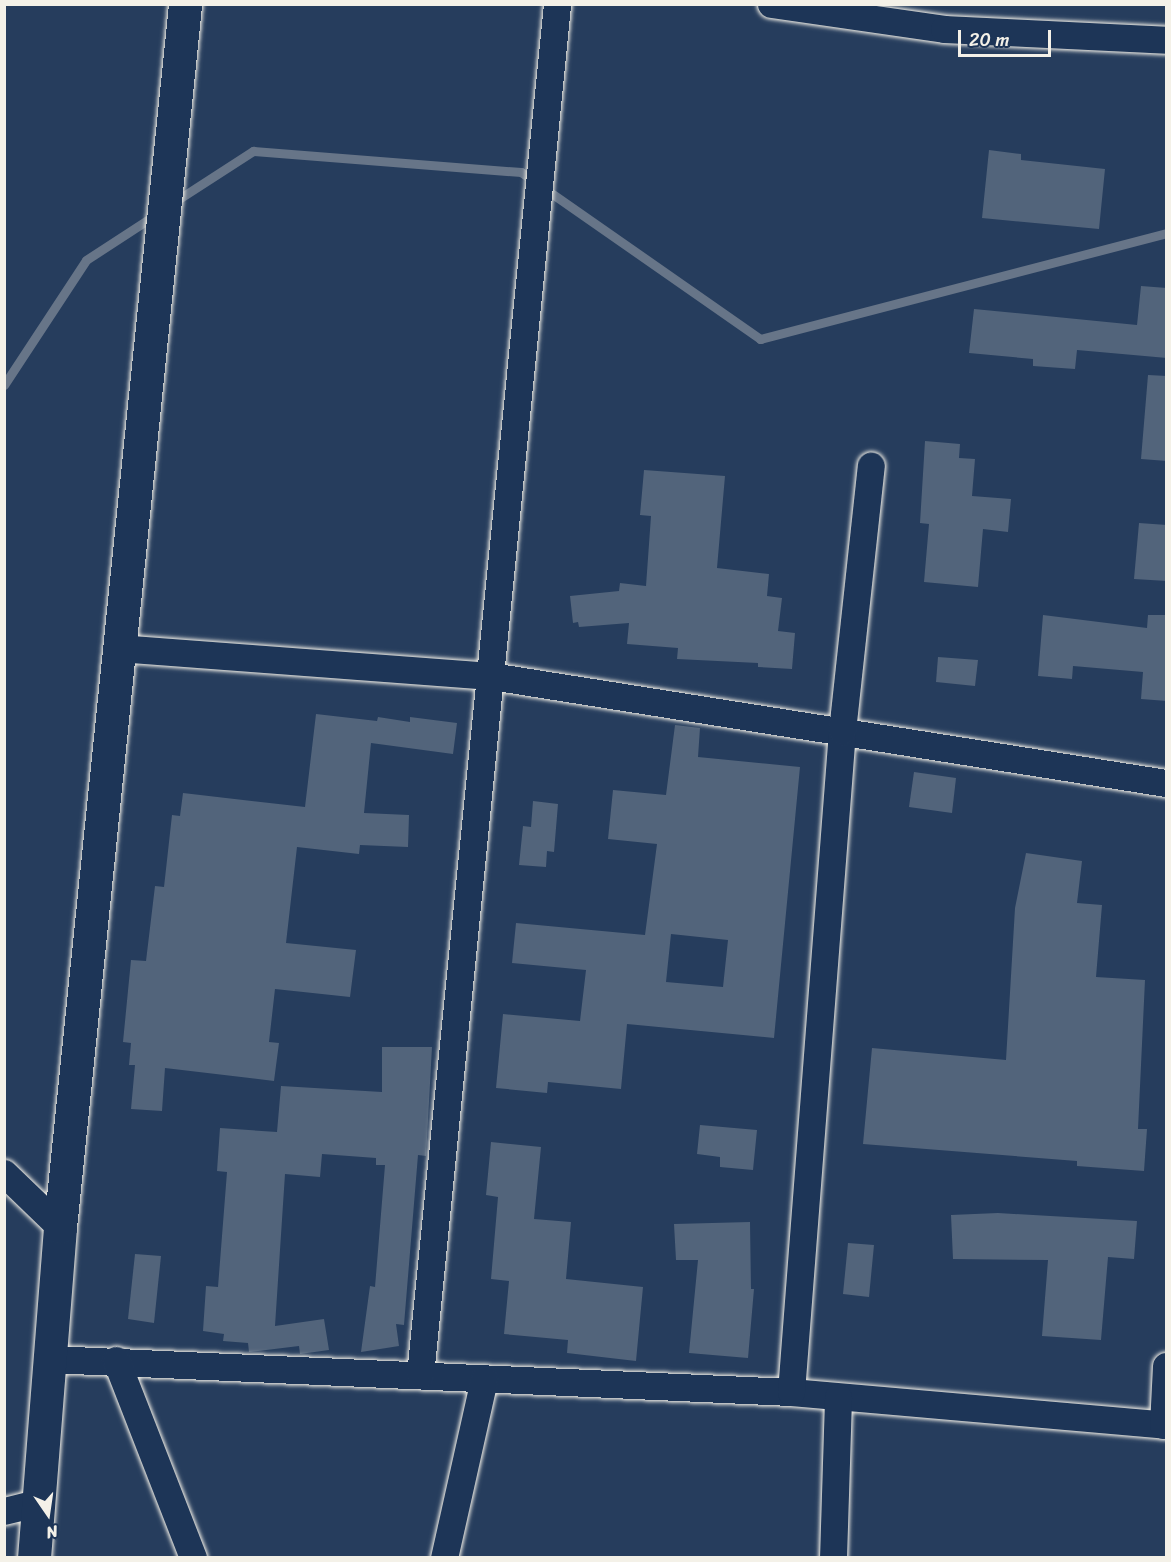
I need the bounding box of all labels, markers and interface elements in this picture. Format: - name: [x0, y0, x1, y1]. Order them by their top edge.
- scale bar: [961, 18, 1054, 56]
- text: 20 m: [969, 24, 1009, 56]
- north arrow: [18, 1484, 78, 1544]
- text: N: [43, 1517, 61, 1547]

